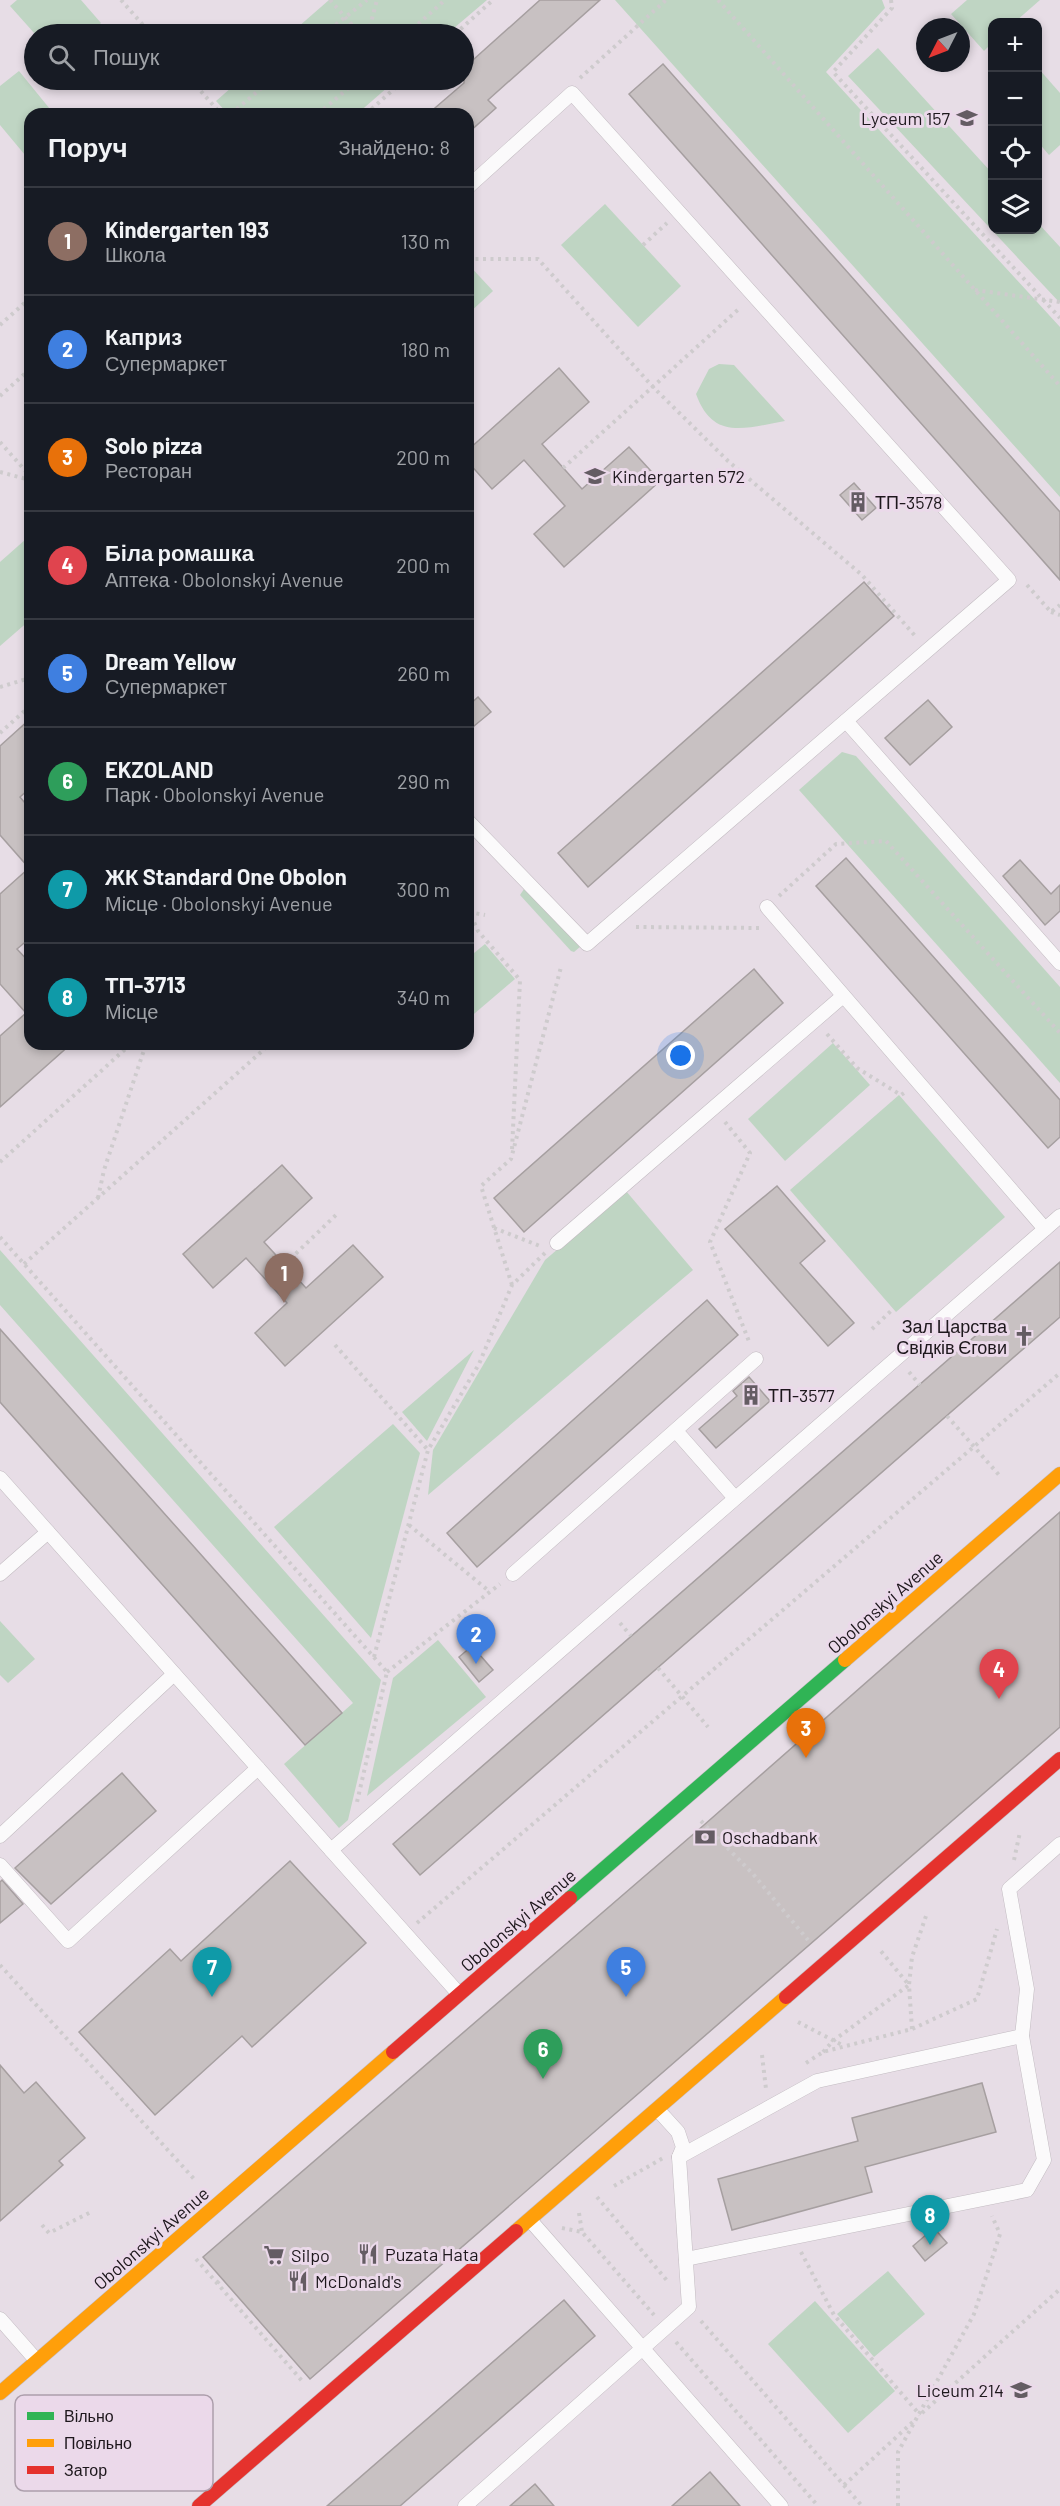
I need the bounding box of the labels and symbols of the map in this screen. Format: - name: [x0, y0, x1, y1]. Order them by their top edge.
- north arrow: [916, 18, 970, 72]
- school or university icon: Lyceum 157: [955, 106, 979, 130]
- place label: Lyceum 157: [861, 107, 950, 129]
- school or university icon: Kindergarten 572: [583, 464, 607, 488]
- place label: Kindergarten 572: [612, 465, 745, 487]
- building icon: ТП-3578: [846, 490, 870, 514]
- place label: ТП-3578: [875, 491, 942, 513]
- your location: [666, 1041, 695, 1070]
- pin: 1: [264, 1254, 304, 1303]
- place label: Зал Царства Свідків Єгови: [896, 1315, 1008, 1358]
- church icon: Зал Царства Свідків Єгови: [1012, 1324, 1036, 1348]
- building icon: ТП-3577: [739, 1383, 763, 1407]
- place label: ТП-3577: [768, 1384, 835, 1406]
- street label: Obolonskyi Avenue: [823, 1546, 947, 1658]
- pin: 2: [456, 1614, 496, 1664]
- pin: 4: [980, 1650, 1018, 1699]
- pin: 3: [786, 1708, 826, 1758]
- bank icon: Oschadbank: [693, 1825, 717, 1849]
- place label: Oschadbank: [722, 1826, 818, 1848]
- street label: Obolonskyi Avenue: [456, 1864, 580, 1976]
- pin: 7: [192, 1948, 232, 1997]
- pin: 5: [606, 1948, 646, 1997]
- pin: 6: [524, 2030, 562, 2079]
- street label: Obolonskyi Avenue: [89, 2182, 213, 2294]
- pin: 8: [910, 2196, 950, 2245]
- restaurant icon: Puzata Hata: [356, 2242, 380, 2266]
- supermarket icon: Silpo: [262, 2243, 286, 2267]
- place label: Puzata Hata: [385, 2243, 478, 2265]
- place label: Silpo: [291, 2244, 330, 2266]
- restaurant icon: McDonald's: [286, 2269, 310, 2293]
- place label: McDonald's: [315, 2270, 402, 2292]
- school or university icon: Liceum 214: [1009, 2378, 1033, 2402]
- place label: Liceum 214: [917, 2379, 1004, 2401]
- legend: [15, 2395, 213, 2491]
- text: Вільно: [64, 2406, 114, 2425]
- text: Повільно: [64, 2433, 132, 2452]
- text: Затор: [64, 2460, 107, 2479]

